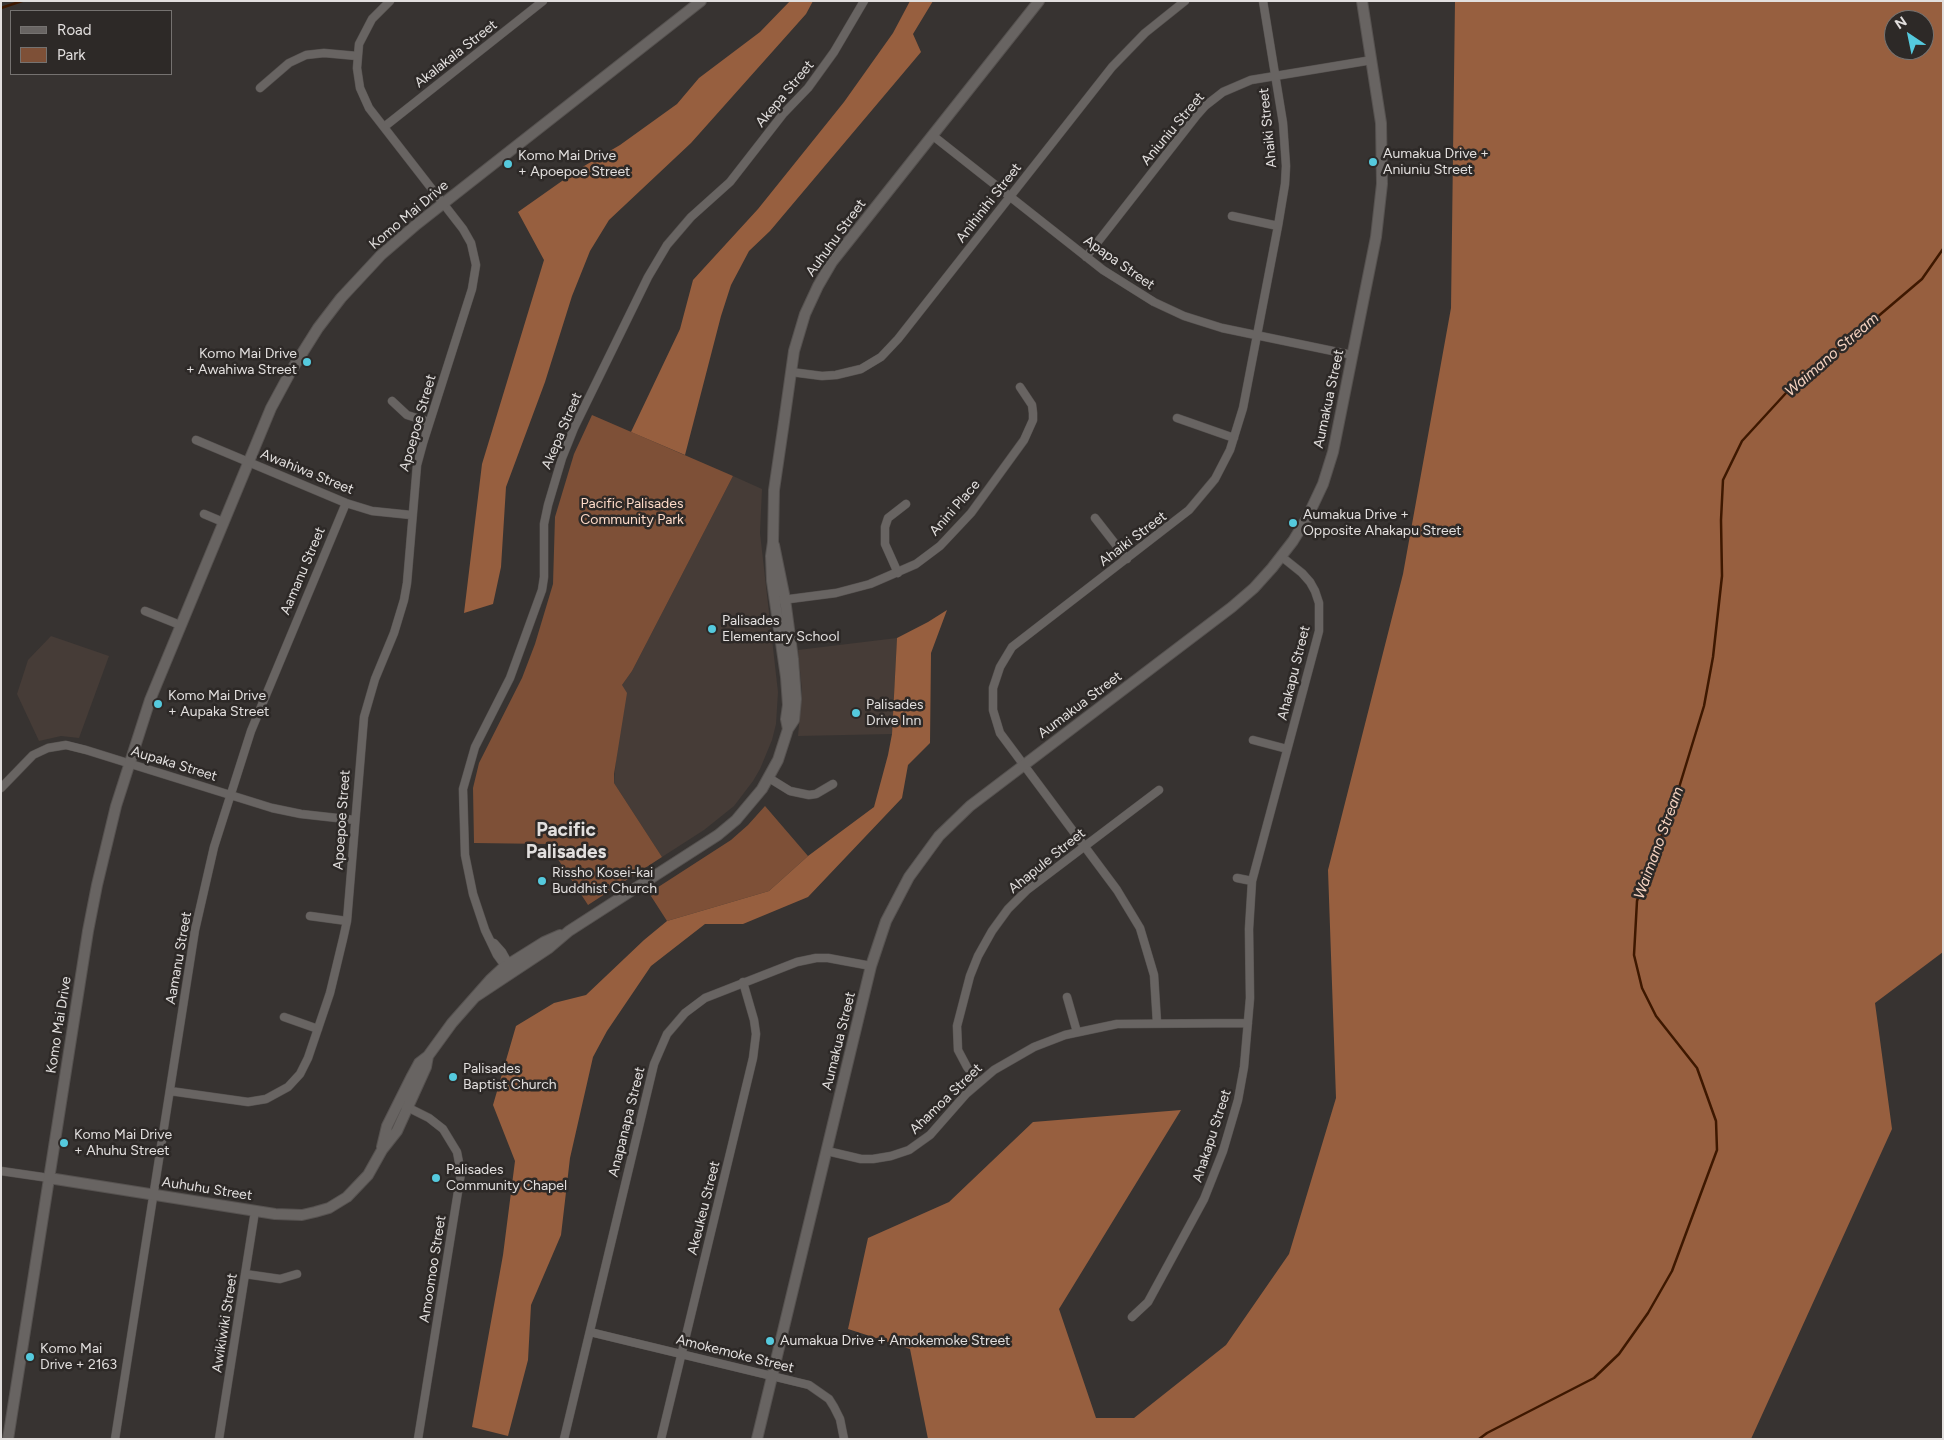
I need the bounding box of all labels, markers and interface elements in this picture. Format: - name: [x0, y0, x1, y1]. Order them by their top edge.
- legend: [10, 10, 172, 75]
- north arrow: [1884, 10, 1934, 60]
- text: N: [1892, 13, 1910, 33]
- street label: Akalakala Street: [411, 17, 501, 91]
- text: Road: [57, 21, 92, 39]
- text: Park: [57, 46, 86, 64]
- street label: Akepa Street: [752, 57, 818, 131]
- street label: Ahaiki Street: [1255, 87, 1281, 169]
- street label: Aniuniu Street: [1138, 89, 1208, 169]
- place label: Aumakua Drive + Aniuniu Street: [1383, 146, 1489, 178]
- place label: Komo Mai Drive + Apoepoe Street: [518, 148, 630, 180]
- marker: Aumakua Drive + Aniuniu Street: [1367, 156, 1379, 168]
- marker: Komo Mai Drive + Apoepoe Street: [502, 158, 514, 170]
- street label: Anihinihi Street: [953, 160, 1025, 246]
- street label: Komo Mai Drive: [366, 177, 452, 253]
- street label: Auhuhu Street: [802, 196, 870, 280]
- street label: Apapa Street: [1080, 232, 1158, 294]
- water label: Waimano Stream: [1781, 309, 1883, 401]
- place label: Komo Mai Drive + Awahiwa Street: [186, 346, 297, 378]
- street label: Aumakua Street: [1310, 348, 1348, 450]
- marker: Komo Mai Drive + Awahiwa Street: [301, 356, 313, 368]
- street label: Apoepoe Street: [396, 373, 440, 473]
- street label: Akepa Street: [538, 390, 586, 472]
- street label: Awahiwa Street: [258, 446, 356, 498]
- street label: Anini Place: [926, 477, 984, 539]
- park label: Pacific Palisades Community Park: [580, 496, 684, 528]
- place label: Aumakua Drive + Opposite Ahakapu Street: [1303, 507, 1462, 540]
- street label: Ahaiki Street: [1096, 508, 1170, 570]
- marker: Aumakua Drive + Opposite Ahakapu Street: [1287, 517, 1299, 529]
- street label: Aamanu Street: [277, 525, 329, 617]
- place label: Palisades Elementary School: [722, 613, 840, 646]
- marker: Palisades Elementary School: [706, 623, 718, 635]
- street label: Ahakapu Street: [1274, 624, 1314, 722]
- street label: Aumakua Street: [1035, 668, 1125, 742]
- place label: Komo Mai Drive + Aupaka Street: [168, 688, 269, 720]
- place label: Palisades Drive Inn: [866, 697, 923, 730]
- marker: Komo Mai Drive + Aupaka Street: [152, 698, 164, 710]
- marker: Palisades Drive Inn: [850, 707, 862, 719]
- street label: Aupaka Street: [129, 743, 219, 785]
- street label: Apoepoe Street: [330, 769, 354, 871]
- water label: Waimano Stream: [1630, 784, 1688, 902]
- district label: Pacific Palisades: [526, 819, 606, 863]
- street label: Ahapule Street: [1005, 825, 1089, 897]
- place label: Rissho Kosei-kai Buddhist Church: [552, 865, 657, 898]
- marker: Rissho Kosei-kai Buddhist Church: [536, 875, 548, 887]
- street label: Aamanu Street: [163, 910, 195, 1006]
- street label: Komo Mai Drive: [43, 975, 75, 1075]
- street label: Aumakua Street: [819, 990, 859, 1092]
- street label: Ahamoa Street: [906, 1060, 986, 1138]
- place label: Palisades Baptist Church: [463, 1061, 557, 1094]
- street label: Anapanapa Street: [605, 1065, 649, 1179]
- marker: Palisades Baptist Church: [447, 1071, 459, 1083]
- street label: Ahakapu Street: [1189, 1087, 1235, 1185]
- place label: Komo Mai Drive + Ahuhu Street: [74, 1127, 172, 1160]
- marker: Komo Mai Drive + Ahuhu Street: [58, 1137, 70, 1149]
- street label: Akeukeu Street: [684, 1159, 724, 1257]
- place label: Palisades Community Chapel: [446, 1162, 567, 1194]
- marker: Palisades Community Chapel: [430, 1172, 442, 1184]
- street label: Auhuhu Street: [161, 1174, 253, 1204]
- street label: Amoomoo Street: [416, 1214, 450, 1324]
- street label: Awikiwiki Street: [209, 1272, 241, 1374]
- street label: Amokemoke Street: [674, 1331, 796, 1377]
- place label: Aumakua Drive + Amokemoke Street: [780, 1333, 1010, 1349]
- marker: Aumakua Drive + Amokemoke Street: [764, 1335, 776, 1347]
- place label: Komo Mai Drive + 2163: [40, 1341, 117, 1374]
- marker: Komo Mai Drive + 2163: [24, 1351, 36, 1363]

